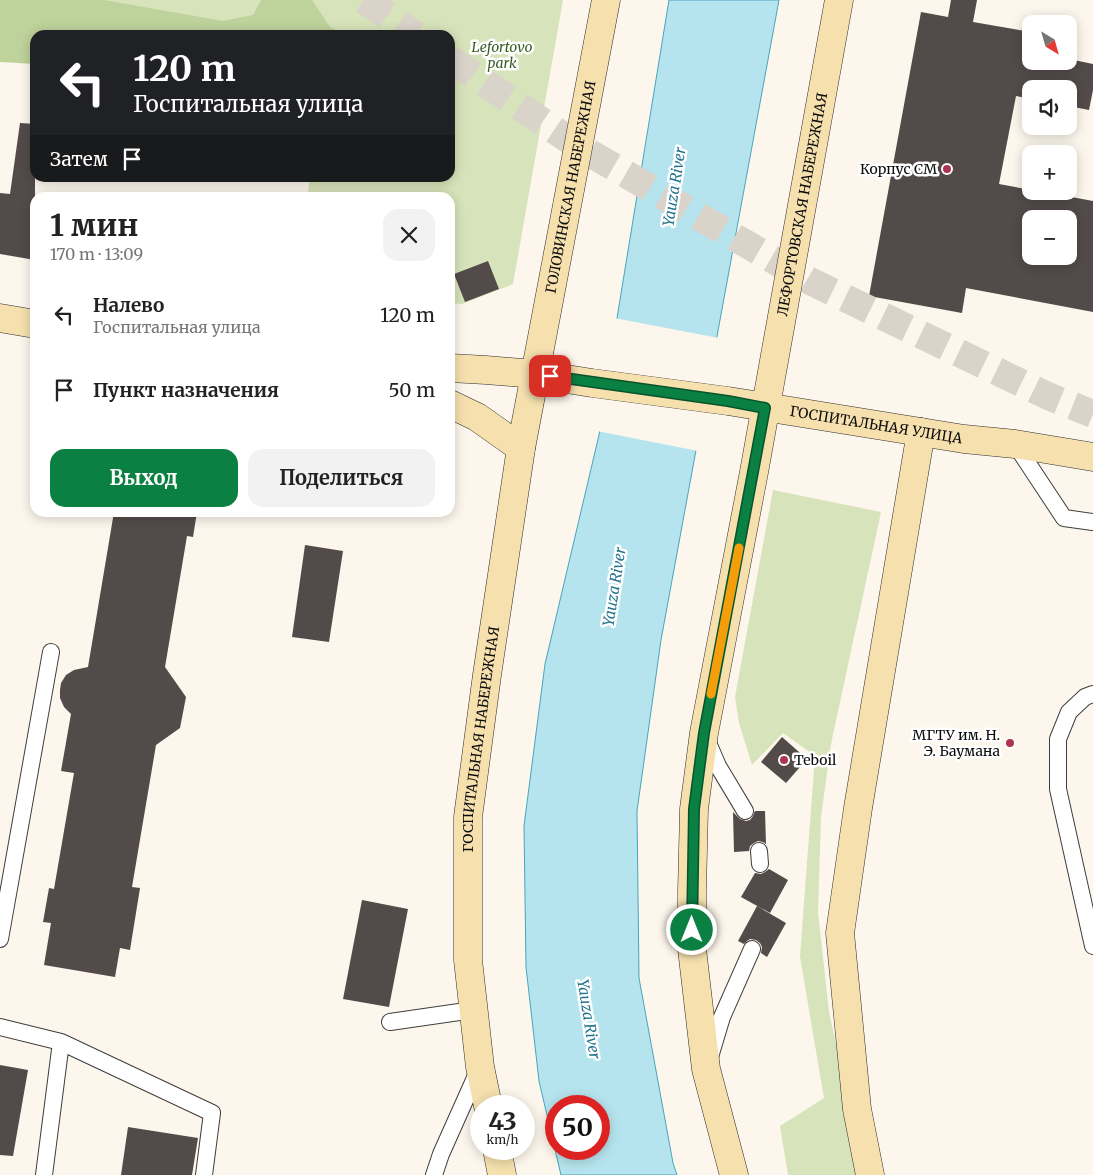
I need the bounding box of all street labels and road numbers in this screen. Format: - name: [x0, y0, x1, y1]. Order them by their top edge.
- street label: ГОЛОВИНСКАЯ НАБЕРЕЖНАЯ: [542, 79, 600, 295]
- street label: ЛЕФОРТОВСКАЯ НАБЕРЕЖНАЯ: [773, 91, 831, 317]
- street label: ГОСПИТАЛЬНАЯ УЛИЦА: [788, 402, 964, 448]
- street label: ГОСПИТАЛЬНАЯ НАБЕРЕЖНАЯ: [459, 625, 503, 852]

